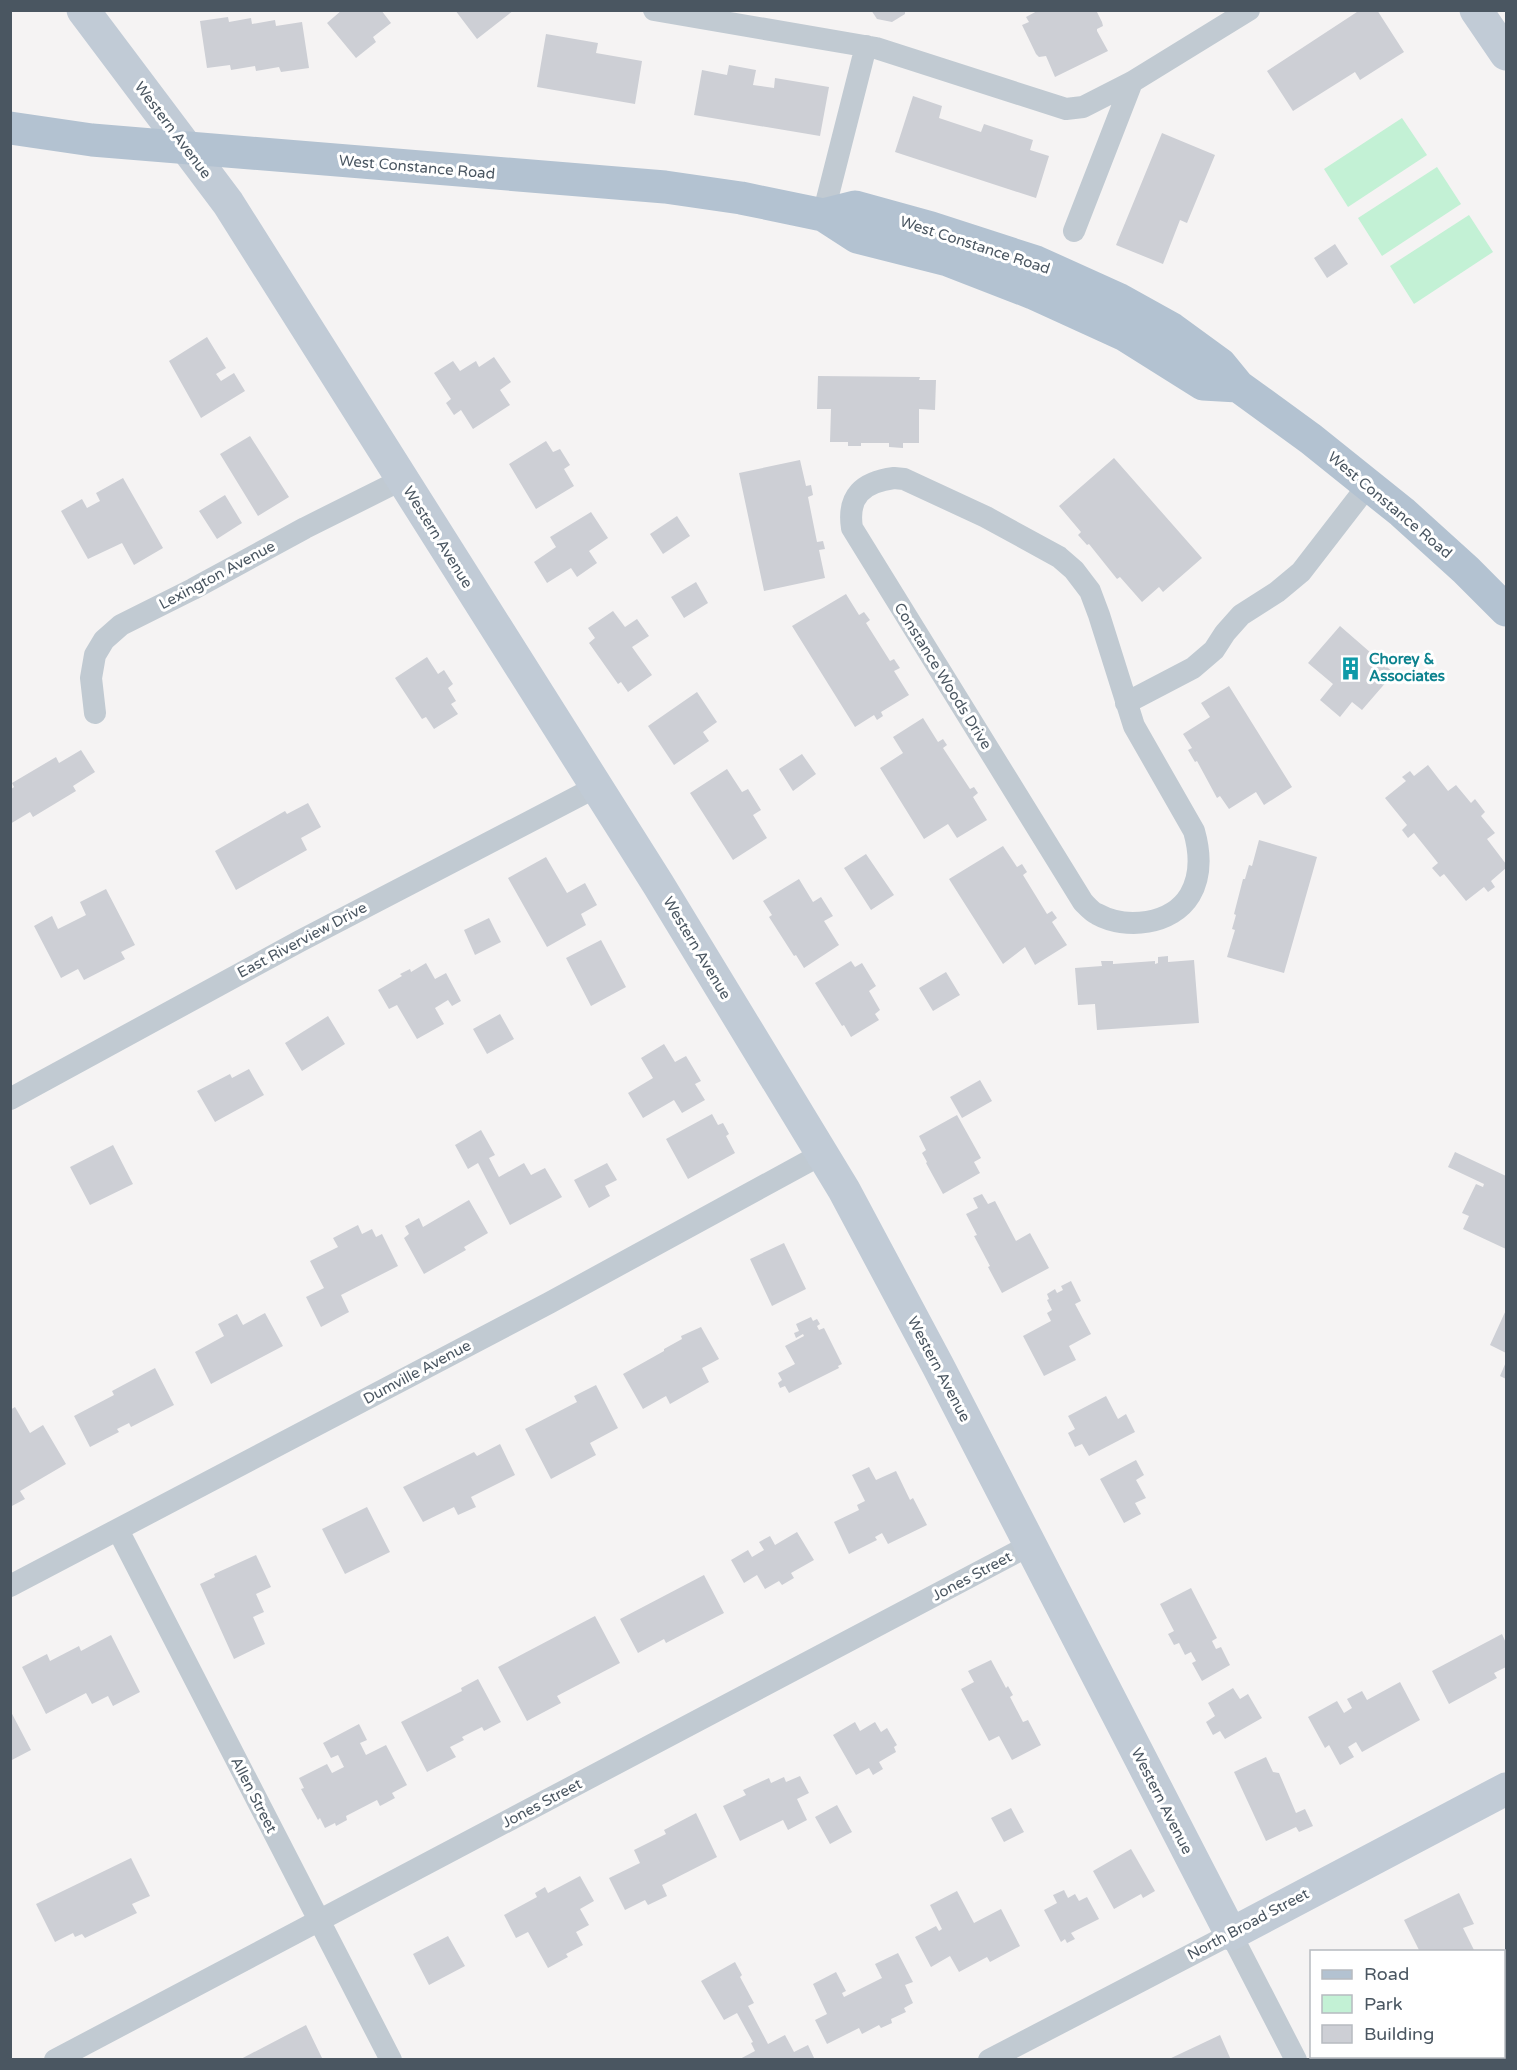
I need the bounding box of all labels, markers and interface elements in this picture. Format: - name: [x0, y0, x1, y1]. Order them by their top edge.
- street label: Western Avenue: [131, 78, 215, 182]
- street label: West Constance Road: [338, 151, 496, 183]
- street label: West Constance Road: [898, 212, 1052, 278]
- street label: West Constance Road: [1324, 448, 1456, 562]
- street label: Western Avenue: [399, 483, 477, 591]
- street label: Lexington Avenue: [156, 537, 278, 613]
- street label: Constance Woods Drive: [890, 599, 996, 753]
- place label: Chorey & Associates: [1369, 650, 1445, 685]
- building icon: Chorey & Associates: [1338, 655, 1364, 681]
- street label: Western Avenue: [659, 893, 735, 1003]
- street label: East Riverview Drive: [234, 898, 370, 982]
- street label: Western Avenue: [904, 1313, 974, 1425]
- street label: Dumville Avenue: [360, 1336, 474, 1408]
- street label: Jones Street: [929, 1547, 1015, 1605]
- street label: Western Avenue: [1127, 1745, 1197, 1857]
- street label: Allen Street: [227, 1754, 281, 1836]
- street label: Jones Street: [499, 1774, 585, 1832]
- street label: North Broad Street: [1184, 1884, 1312, 1964]
- legend: [1310, 1950, 1505, 2058]
- text: Road: [1364, 1963, 1409, 1985]
- text: Park: [1364, 1993, 1403, 2015]
- text: Building: [1364, 2023, 1434, 2045]

